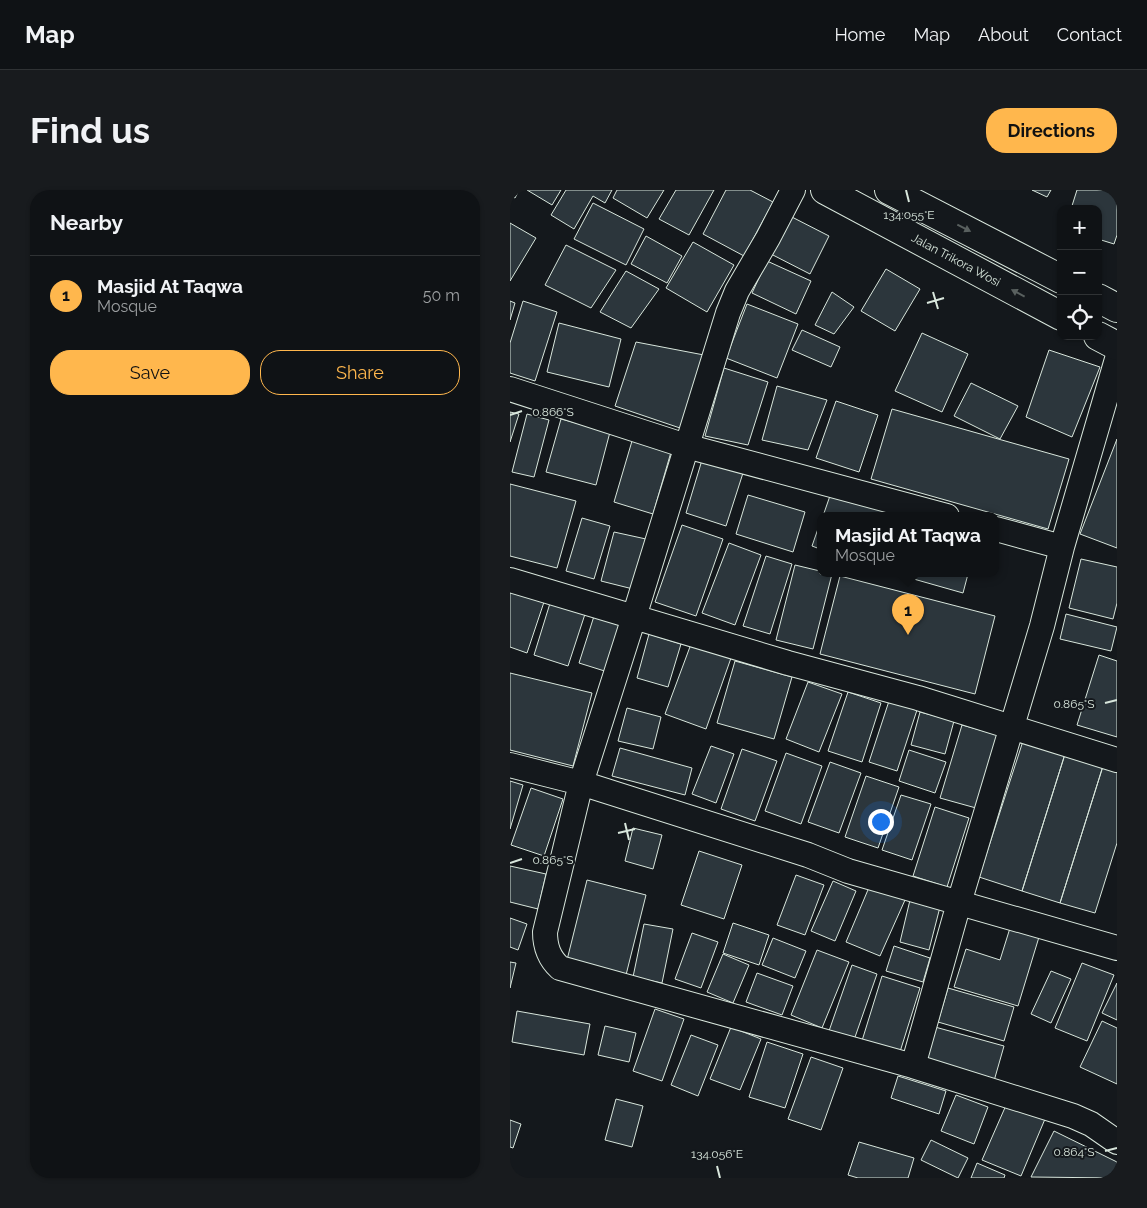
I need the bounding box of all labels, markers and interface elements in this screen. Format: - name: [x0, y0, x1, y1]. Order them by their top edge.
- text: Map: [25, 20, 75, 49]
- text: Home: [834, 24, 885, 45]
- text: Map: [913, 24, 950, 45]
- text: About: [978, 24, 1029, 45]
- text: Contact: [1057, 24, 1122, 45]
- button: Directions: [986, 108, 1117, 153]
- text: Find us: [30, 110, 150, 151]
- map controls: [1057, 205, 1102, 340]
- button: +: [1057, 205, 1102, 250]
- text: 134.055°E: [883, 208, 935, 222]
- text: Nearby: [50, 210, 123, 235]
- one-way arrow: [956, 224, 971, 232]
- street label: Jalan Trikora Wosi: [909, 231, 1003, 289]
- button: −: [1057, 250, 1102, 295]
- text: Masjid At Taqwa: [97, 275, 243, 297]
- text: 1: [62, 286, 70, 305]
- text: 50 m: [423, 286, 460, 305]
- one-way arrow: [1010, 289, 1025, 297]
- button: locate: [1057, 295, 1102, 340]
- text: Mosque: [97, 297, 157, 316]
- button: Save: [50, 350, 250, 395]
- button: Share: [260, 350, 460, 395]
- text: 0.866°S: [532, 405, 574, 419]
- popup: [817, 512, 999, 577]
- text: Masjid At Taqwa: [835, 524, 981, 546]
- text: Mosque: [835, 546, 895, 565]
- pin: 1: [892, 594, 924, 635]
- text: 0.865°S: [1054, 697, 1094, 711]
- your location: [868, 809, 894, 835]
- text: 0.865°S: [533, 853, 573, 867]
- text: 0.864°S: [1054, 1145, 1094, 1159]
- text: 134.056°E: [691, 1147, 743, 1161]

